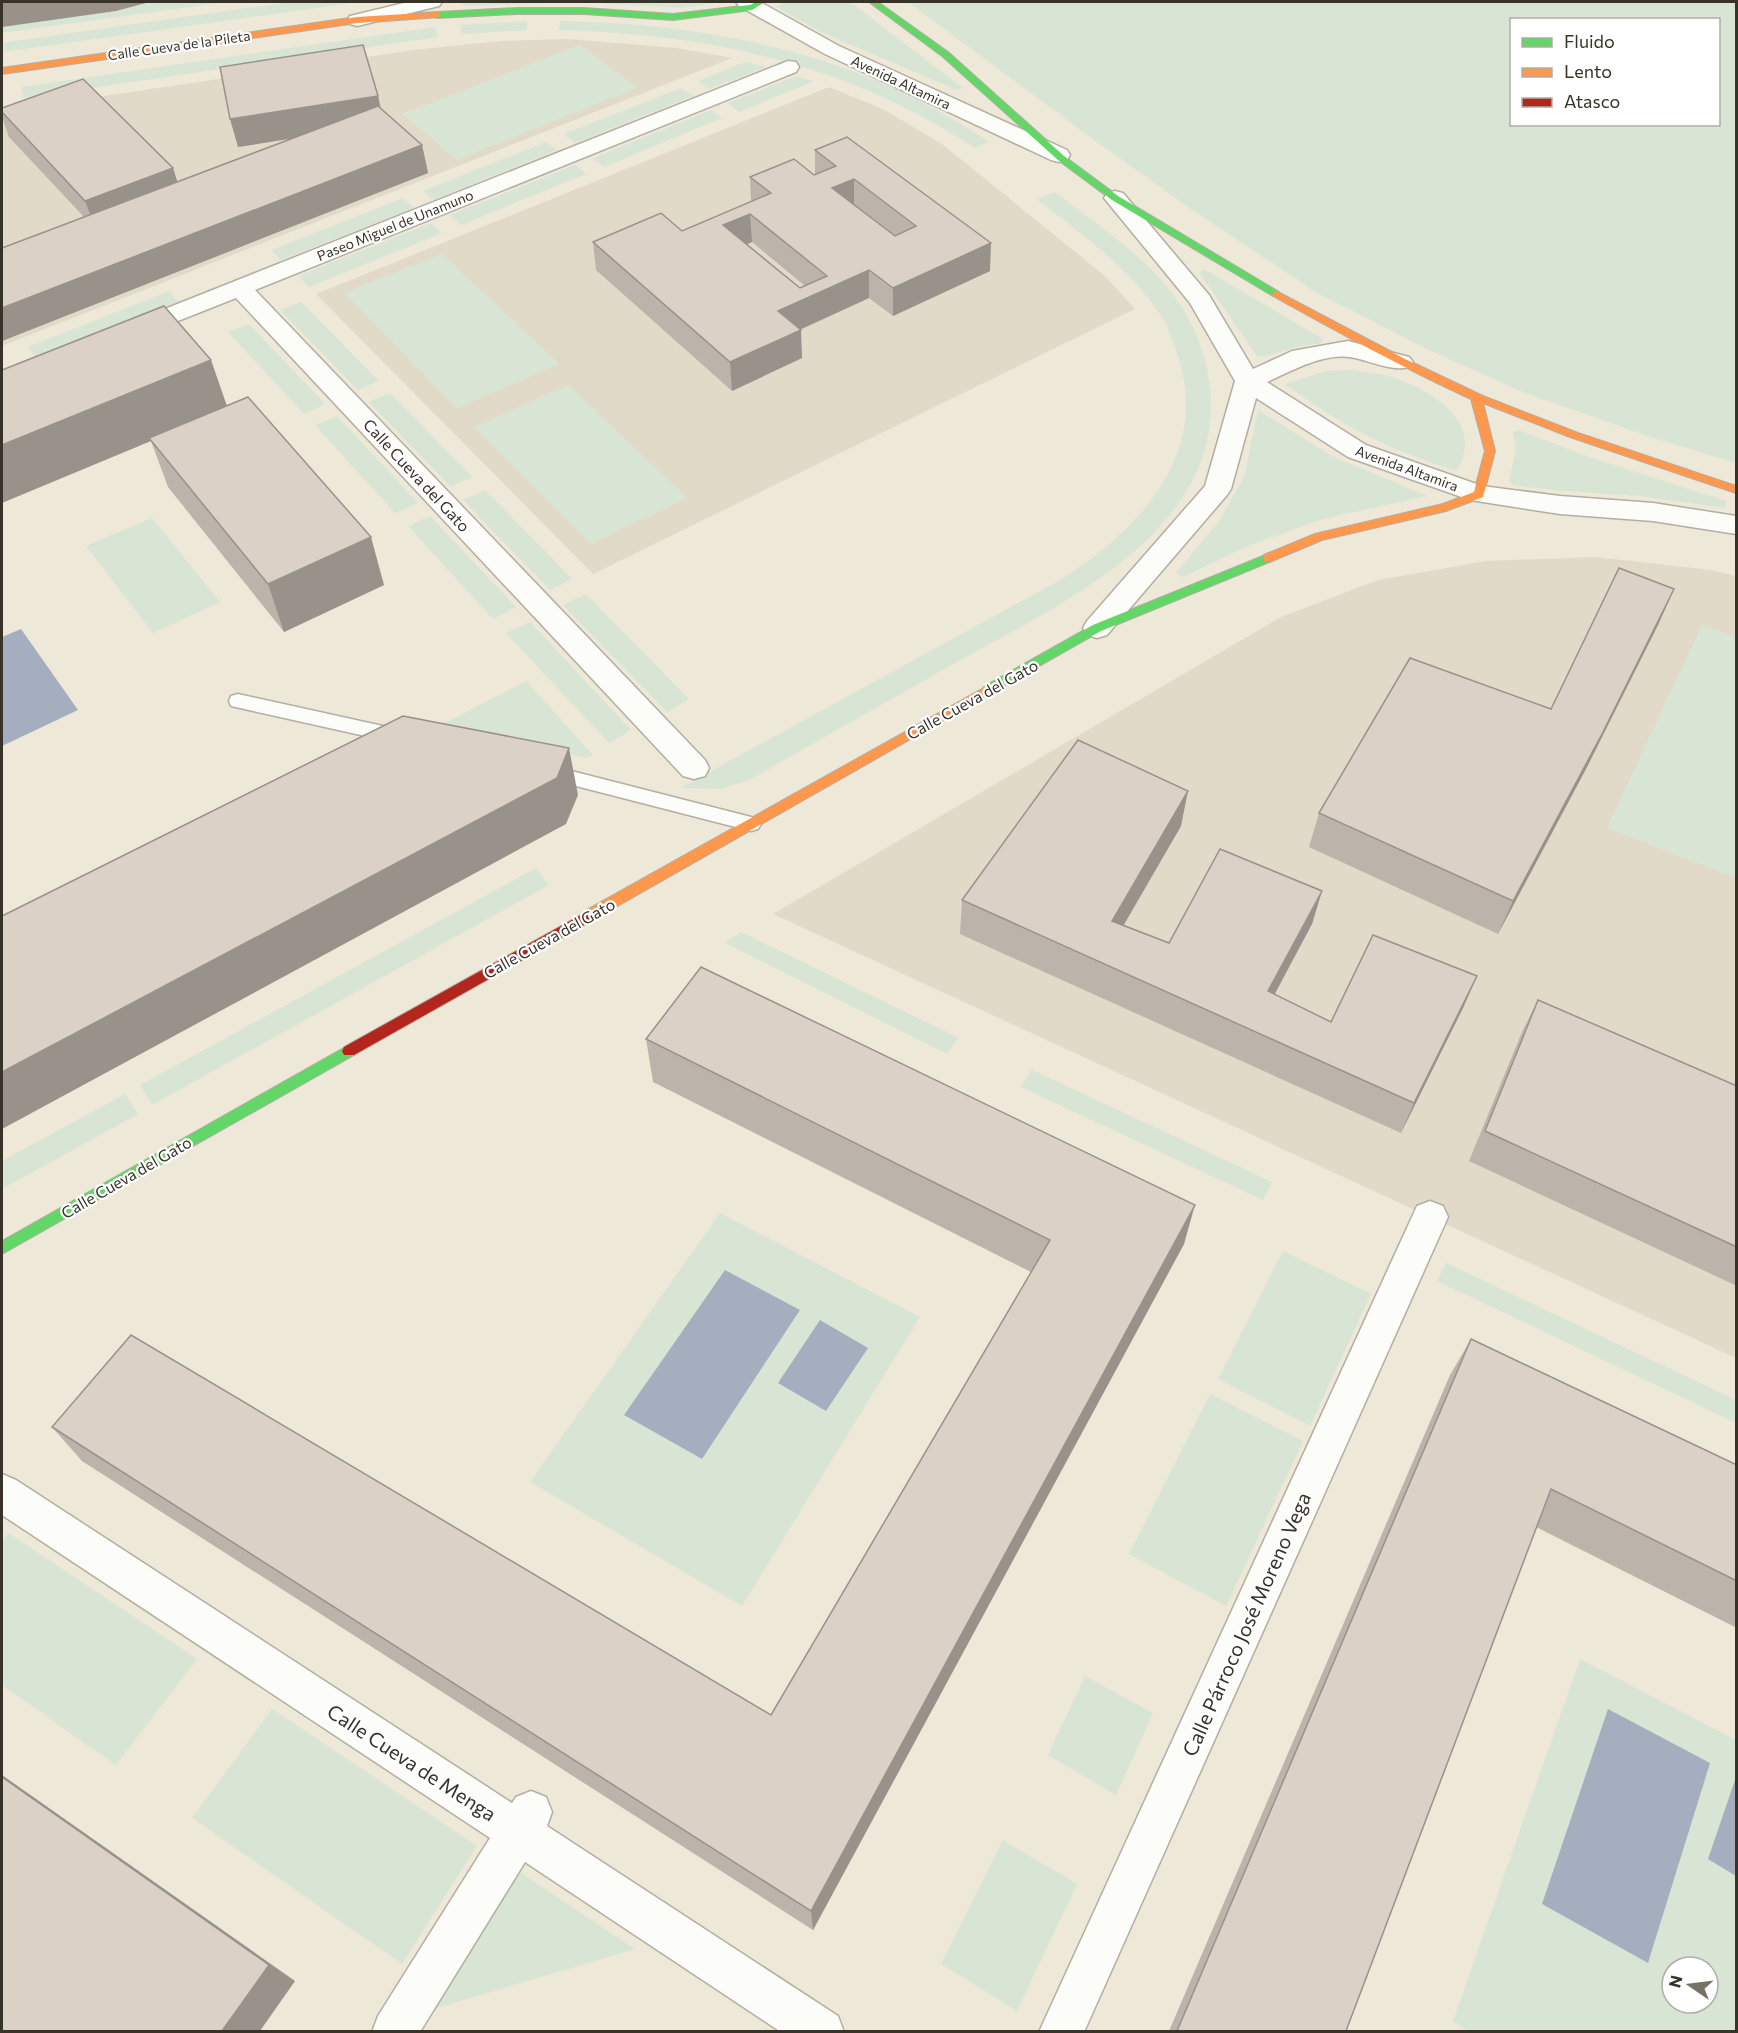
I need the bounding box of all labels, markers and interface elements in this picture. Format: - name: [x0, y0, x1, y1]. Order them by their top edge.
- legend: [1510, 18, 1720, 126]
- street label: Calle Cueva de la Pileta: [107, 27, 251, 63]
- text: Fluido: [1564, 30, 1615, 52]
- street label: Avenida Altamira: [848, 51, 954, 113]
- text: Lento: [1564, 60, 1612, 82]
- text: Atasco: [1564, 90, 1620, 112]
- street label: Paseo Miguel de Unamuno: [314, 186, 476, 264]
- street label: Calle Cueva del Gato: [360, 415, 474, 535]
- street label: Avenida Altamira: [1353, 442, 1461, 494]
- street label: Calle Cueva del Gato: [903, 655, 1041, 743]
- street label: Calle Cueva del Gato: [480, 894, 618, 982]
- street label: Calle Cueva del Gato: [57, 1132, 195, 1222]
- street label: Calle Párroco José Moreno Vega: [1177, 1488, 1315, 1760]
- street label: Calle Cueva de Menga: [323, 1698, 501, 1826]
- north arrow: [1660, 1955, 1720, 2015]
- text: N: [1664, 1973, 1686, 1989]

